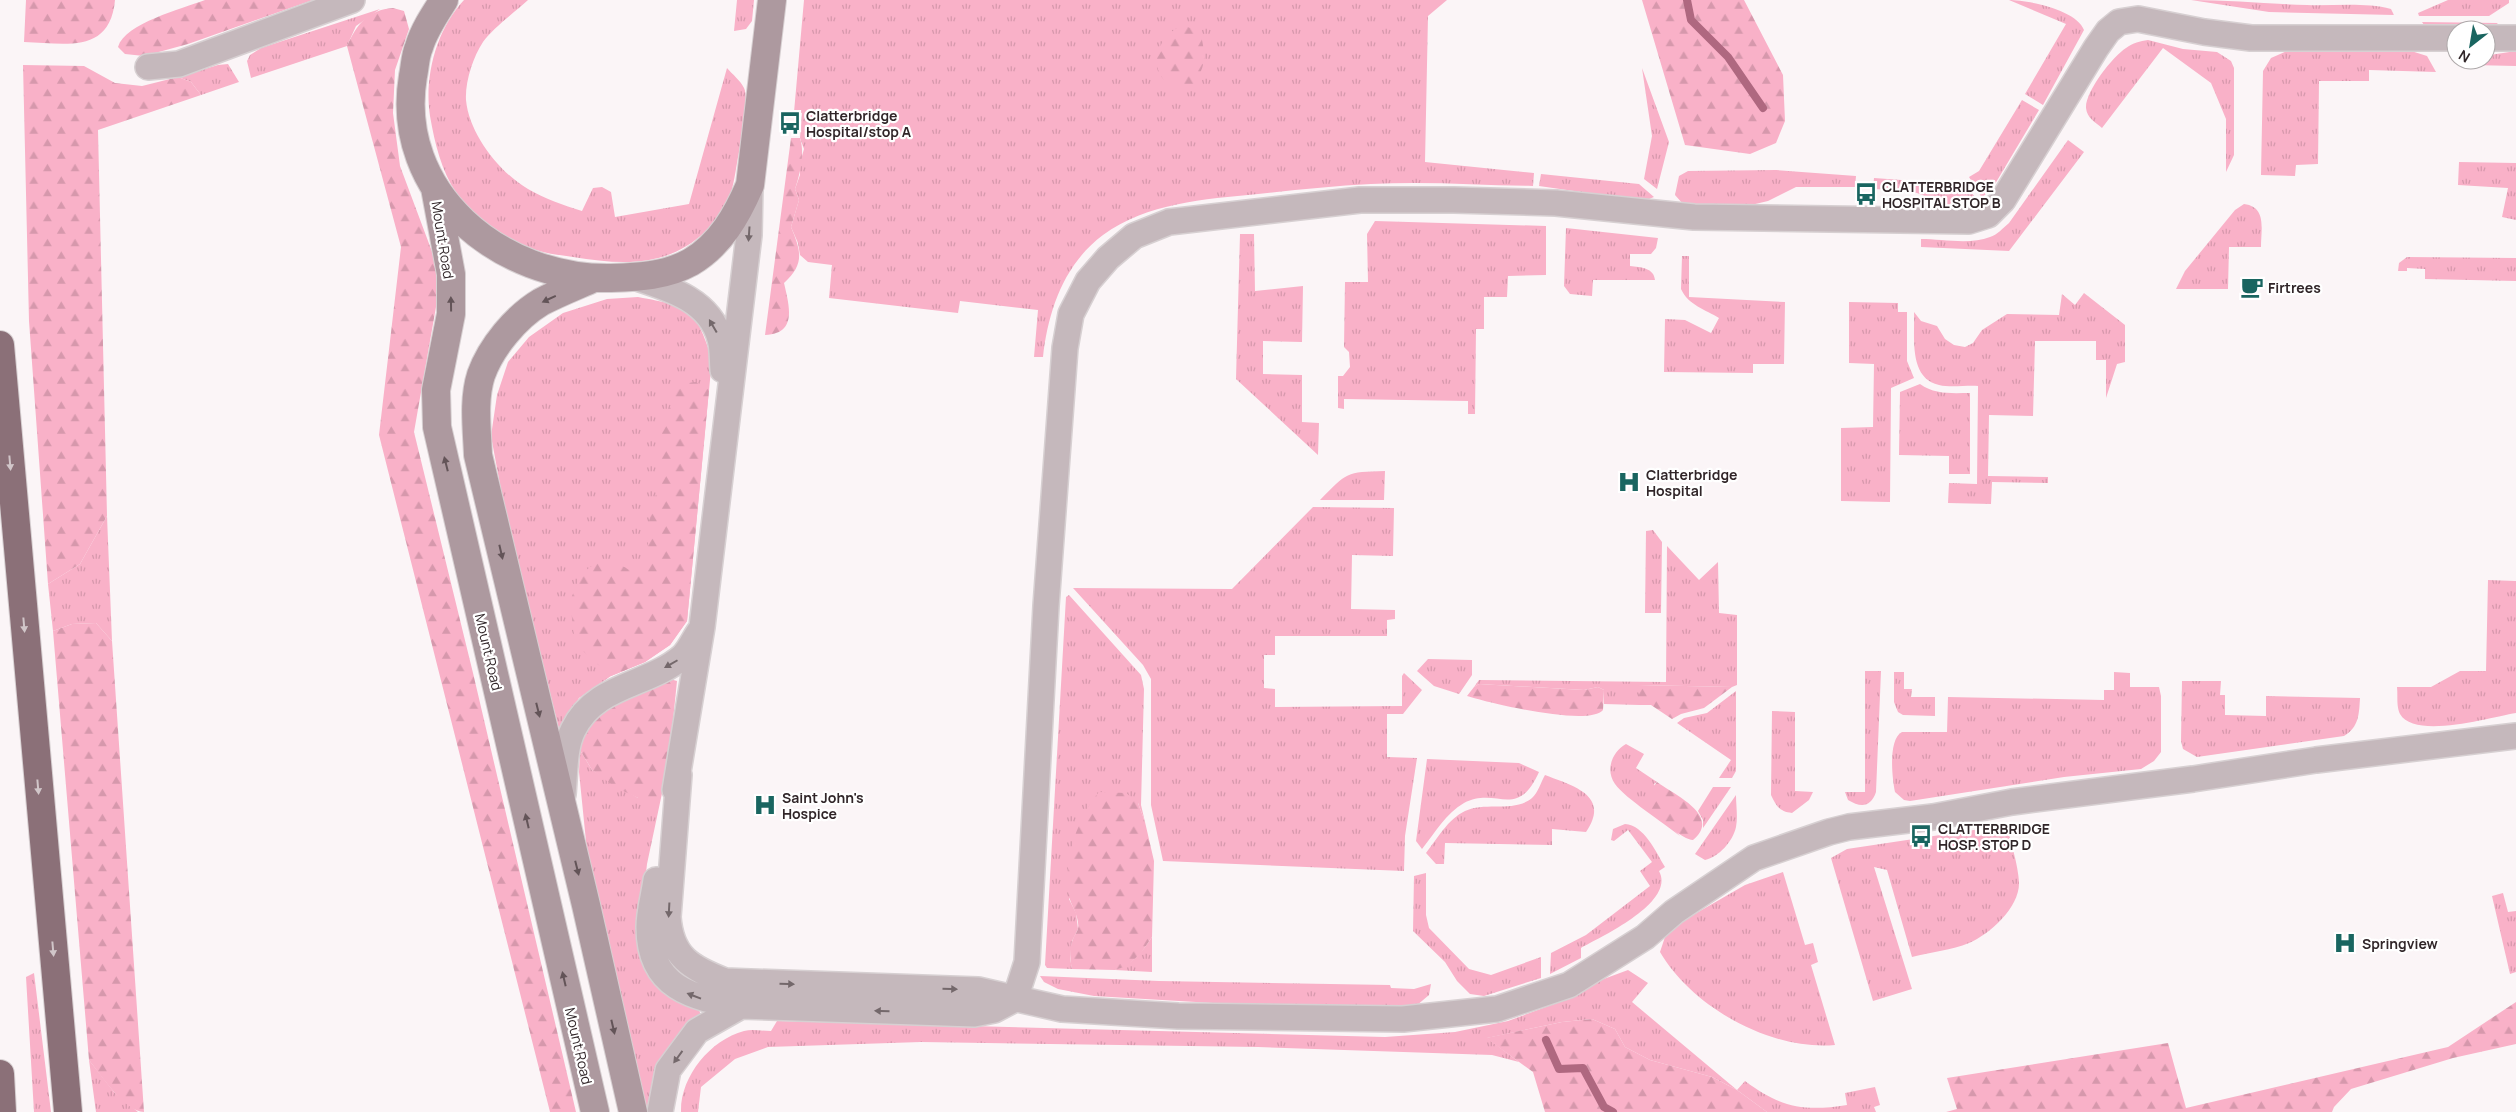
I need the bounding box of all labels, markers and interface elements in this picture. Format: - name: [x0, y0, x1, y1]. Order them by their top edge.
- north arrow: [2446, 20, 2496, 70]
- text: N: [2455, 46, 2473, 67]
- place label: Clatterbridge Hospital/stop A: [806, 106, 912, 141]
- bus stop icon: Clatterbridge Hospital/stop A: [777, 110, 803, 136]
- place label: CLATTERBRIDGE HOSPITAL STOP B: [1882, 177, 2001, 212]
- bus stop icon: CLATTERBRIDGE HOSPITAL STOP B: [1853, 181, 1879, 207]
- street label: Mount Road: [427, 200, 459, 280]
- one-way arrow: [744, 226, 752, 242]
- cafe icon: Firtrees: [2239, 274, 2265, 300]
- place label: Firtrees: [2268, 278, 2321, 297]
- one-way arrow: [542, 295, 556, 303]
- one-way arrow: [447, 296, 455, 312]
- one-way arrow: [709, 318, 717, 333]
- one-way arrow: [6, 455, 14, 471]
- one-way arrow: [442, 457, 450, 472]
- place label: Clatterbridge Hospital: [1646, 465, 1737, 500]
- hospital icon: Clatterbridge Hospital: [1616, 469, 1642, 495]
- one-way arrow: [497, 545, 505, 560]
- street label: Mount Road: [471, 612, 507, 692]
- one-way arrow: [20, 617, 28, 633]
- one-way arrow: [664, 659, 678, 668]
- one-way arrow: [534, 703, 542, 718]
- one-way arrow: [34, 779, 42, 795]
- place label: Saint John's Hospice: [782, 788, 864, 823]
- hospital icon: Saint John's Hospice: [752, 792, 778, 818]
- one-way arrow: [523, 813, 531, 829]
- place label: CLATTERBRIDGE HOSP. STOP D: [1938, 819, 2050, 854]
- bus stop icon: CLATTERBRIDGE HOSP. STOP D: [1908, 823, 1934, 849]
- one-way arrow: [573, 861, 581, 876]
- one-way arrow: [664, 903, 672, 919]
- hospital icon: Springview: [2332, 930, 2358, 956]
- place label: Springview: [2362, 934, 2438, 953]
- one-way arrow: [49, 941, 57, 957]
- one-way arrow: [560, 972, 568, 987]
- one-way arrow: [780, 980, 796, 988]
- one-way arrow: [942, 985, 958, 993]
- one-way arrow: [686, 992, 701, 1000]
- street label: Mount Road: [561, 1006, 597, 1086]
- one-way arrow: [874, 1006, 890, 1014]
- one-way arrow: [609, 1019, 617, 1034]
- one-way arrow: [672, 1050, 683, 1063]

